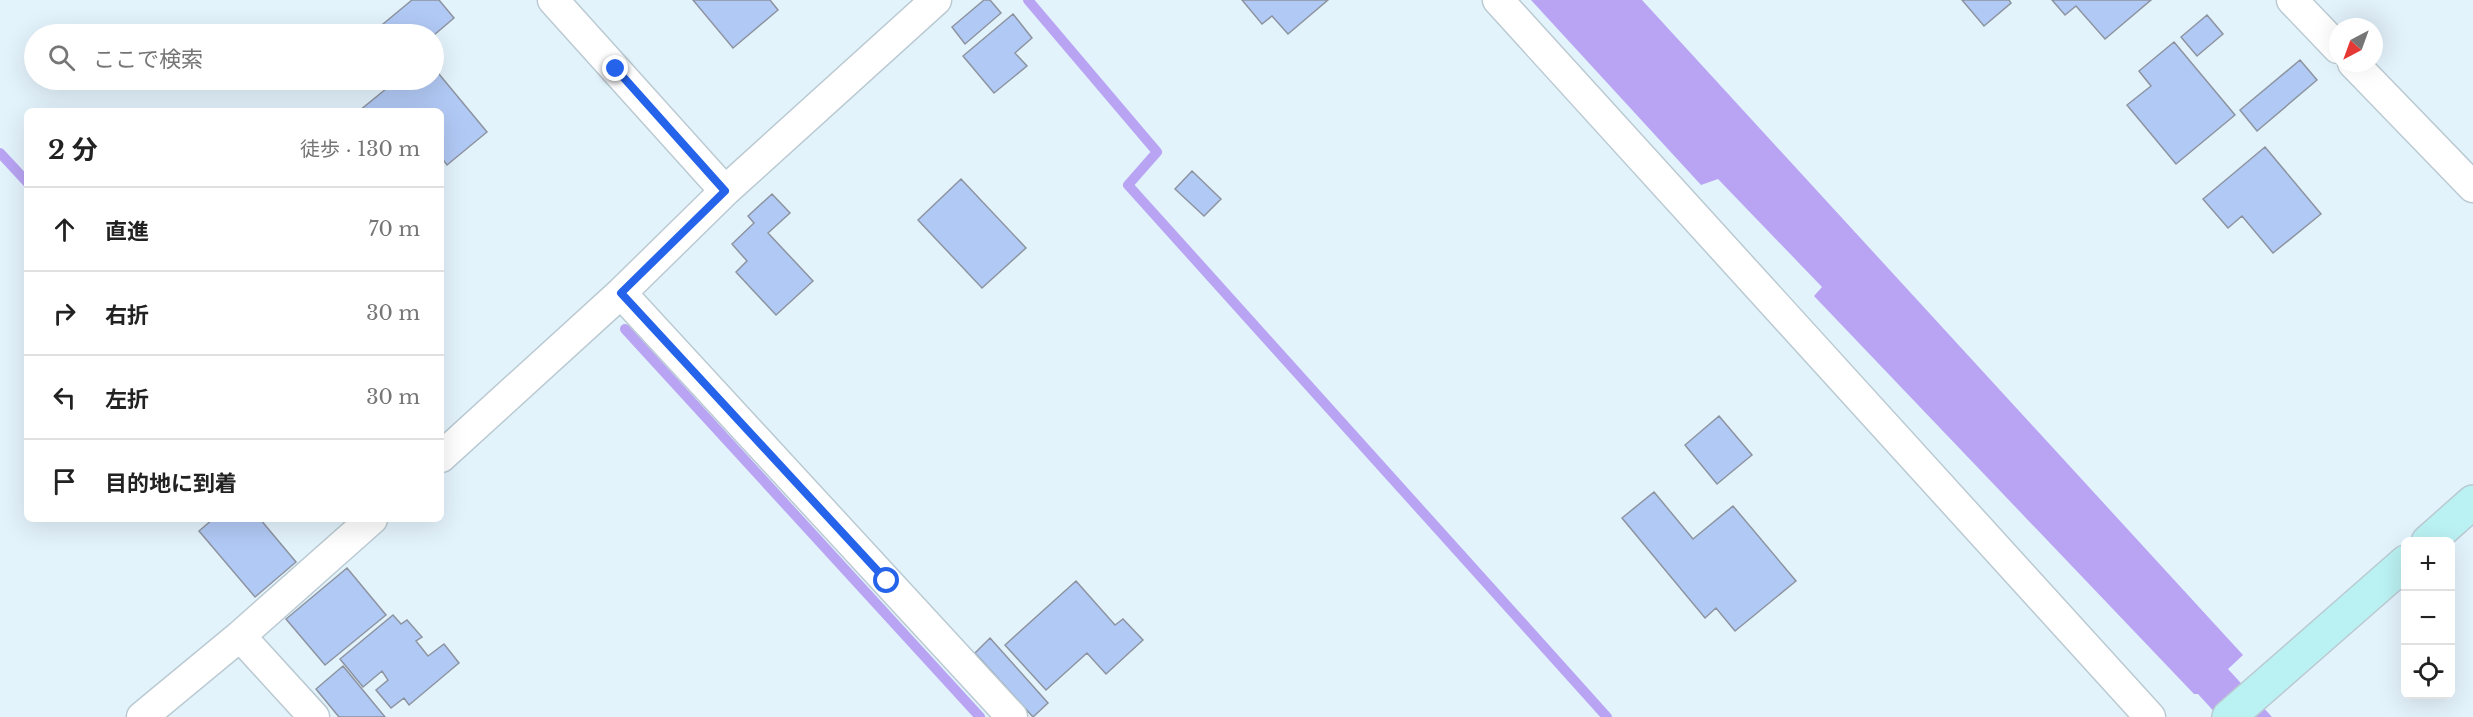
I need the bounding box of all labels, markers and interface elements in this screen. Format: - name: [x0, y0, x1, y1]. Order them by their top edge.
- north arrow: [2329, 18, 2383, 72]
- search box: [24, 24, 444, 90]
- icon: search: [45, 41, 78, 74]
- text: ここで検索: [93, 46, 203, 73]
- route end: [602, 55, 628, 81]
- text: 2 分: [48, 134, 98, 166]
- text: 徒歩 · 130 m: [300, 137, 420, 161]
- icon: ahead: [48, 213, 81, 246]
- text: 70 m: [368, 217, 420, 241]
- text: 直進: [105, 218, 149, 245]
- icon: right: [48, 297, 81, 330]
- text: 30 m: [366, 301, 420, 325]
- text: 右折: [105, 302, 149, 329]
- icon: left: [48, 381, 81, 414]
- text: 30 m: [366, 385, 420, 409]
- text: 左折: [105, 386, 149, 413]
- icon: arrive: [48, 465, 81, 498]
- text: 目的地に到着: [105, 470, 237, 497]
- map controls: [2401, 537, 2455, 699]
- button: +: [2401, 537, 2455, 591]
- route start: [873, 567, 899, 593]
- button: −: [2401, 591, 2455, 645]
- button: locate: [2401, 645, 2455, 699]

